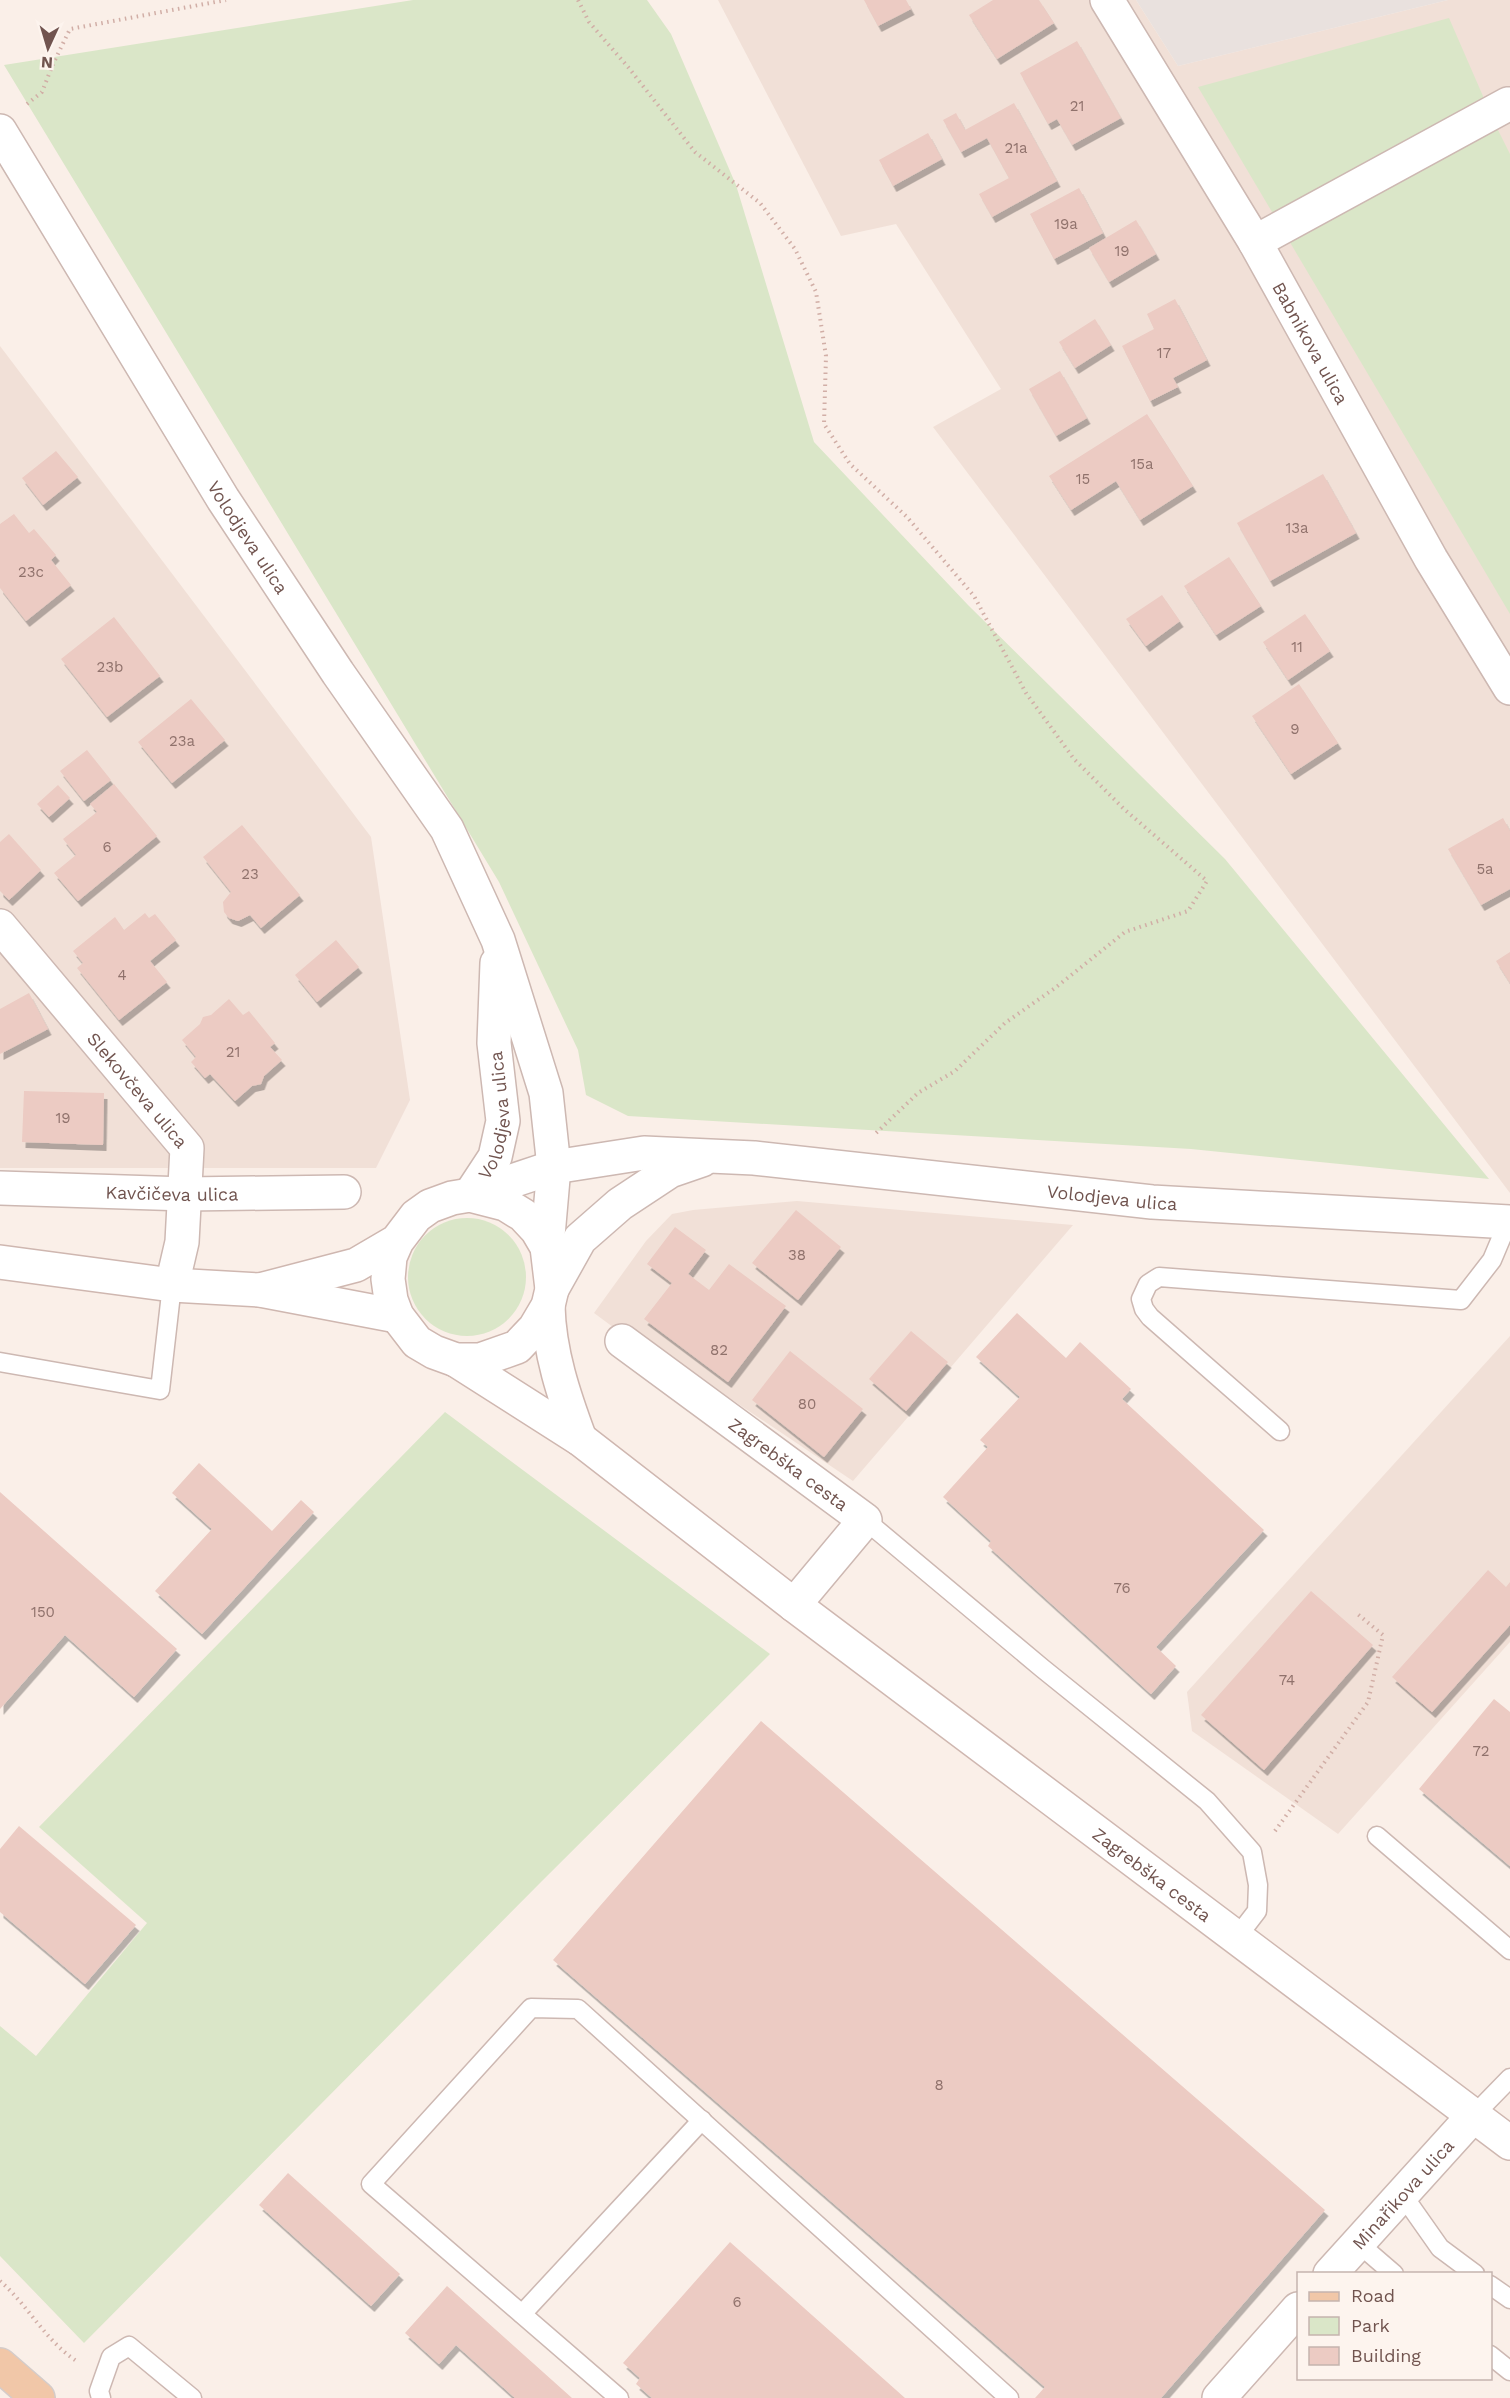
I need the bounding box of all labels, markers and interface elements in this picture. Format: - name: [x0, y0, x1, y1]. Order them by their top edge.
- north arrow: [18, 18, 78, 78]
- text: N: [40, 53, 54, 72]
- house number: 21: [1070, 97, 1084, 115]
- house number: 21a: [1004, 139, 1028, 157]
- house number: 19a: [1054, 215, 1078, 233]
- house number: 19: [1114, 242, 1130, 260]
- street label: Babnikova ulica: [1269, 278, 1353, 408]
- house number: 17: [1157, 344, 1171, 362]
- house number: 15a: [1130, 455, 1154, 473]
- house number: 15: [1076, 470, 1090, 488]
- street label: Volodjeva ulica: [204, 477, 293, 598]
- house number: 13a: [1285, 519, 1309, 537]
- house number: 23c: [18, 563, 44, 581]
- house number: 11: [1291, 638, 1303, 656]
- house number: 23b: [97, 658, 123, 676]
- house number: 9: [1290, 720, 1300, 738]
- house number: 23a: [169, 732, 195, 750]
- house number: 6: [102, 838, 112, 856]
- house number: 5a: [1476, 860, 1494, 878]
- house number: 23: [241, 865, 259, 883]
- house number: 4: [117, 966, 127, 984]
- street label: Slekovčeva ulica: [83, 1028, 192, 1152]
- house number: 21: [226, 1043, 240, 1061]
- street label: Volodjeva ulica: [473, 1050, 514, 1183]
- house number: 19: [55, 1109, 71, 1127]
- street label: Volodjeva ulica: [1046, 1180, 1178, 1214]
- street label: Kavčičeva ulica: [105, 1181, 238, 1205]
- house number: 38: [788, 1246, 806, 1264]
- house number: 82: [710, 1341, 728, 1359]
- house number: 80: [798, 1395, 816, 1413]
- street label: Zagrebška cesta: [725, 1413, 852, 1515]
- house number: 76: [1113, 1579, 1131, 1597]
- house number: 150: [31, 1603, 55, 1621]
- house number: 74: [1279, 1671, 1295, 1689]
- house number: 72: [1472, 1742, 1490, 1760]
- street label: Zagrebška cesta: [1089, 1823, 1216, 1926]
- house number: 8: [934, 2076, 944, 2094]
- street label: Minařikova ulica: [1347, 2135, 1458, 2253]
- legend: [1297, 2272, 1492, 2380]
- text: Road: [1351, 2285, 1395, 2306]
- house number: 6: [732, 2293, 742, 2311]
- text: Park: [1351, 2315, 1390, 2336]
- text: Building: [1351, 2345, 1421, 2366]

